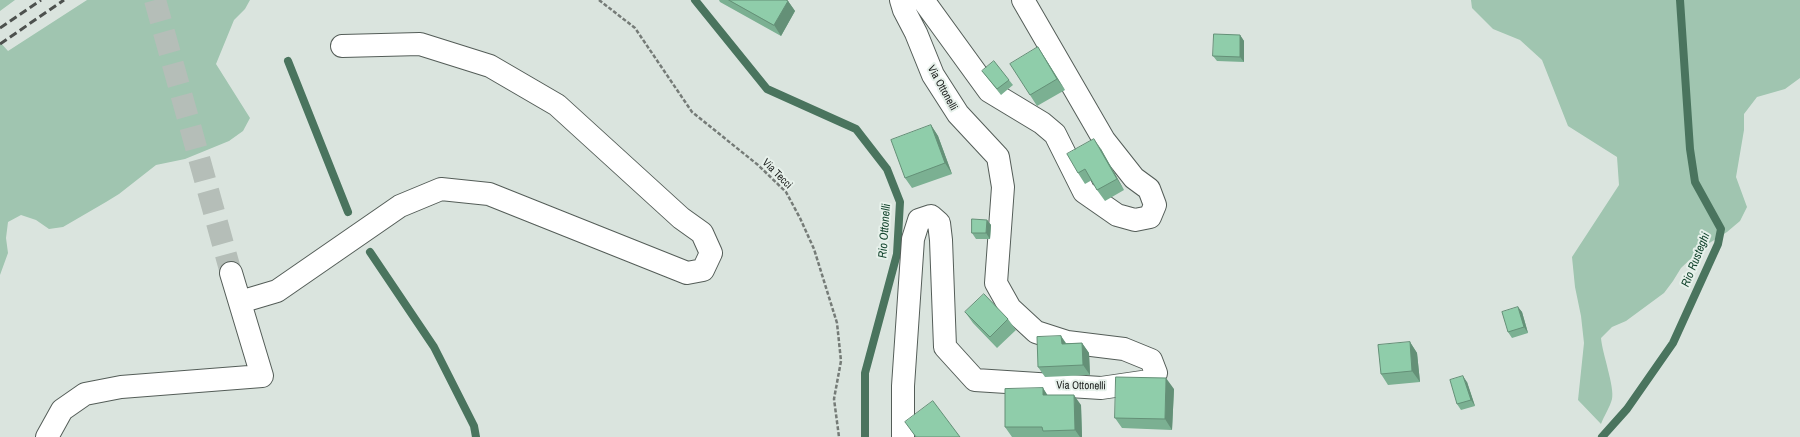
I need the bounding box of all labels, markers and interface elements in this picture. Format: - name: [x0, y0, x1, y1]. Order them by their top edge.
- street label: Via Ottonelli: [924, 63, 960, 113]
- street label: Via Tecci: [759, 156, 795, 192]
- water label: Rio Ottonelli: [876, 203, 894, 259]
- water label: Rio Rusteghi: [1679, 231, 1713, 289]
- street label: Via Ottonelli: [1056, 379, 1106, 393]

